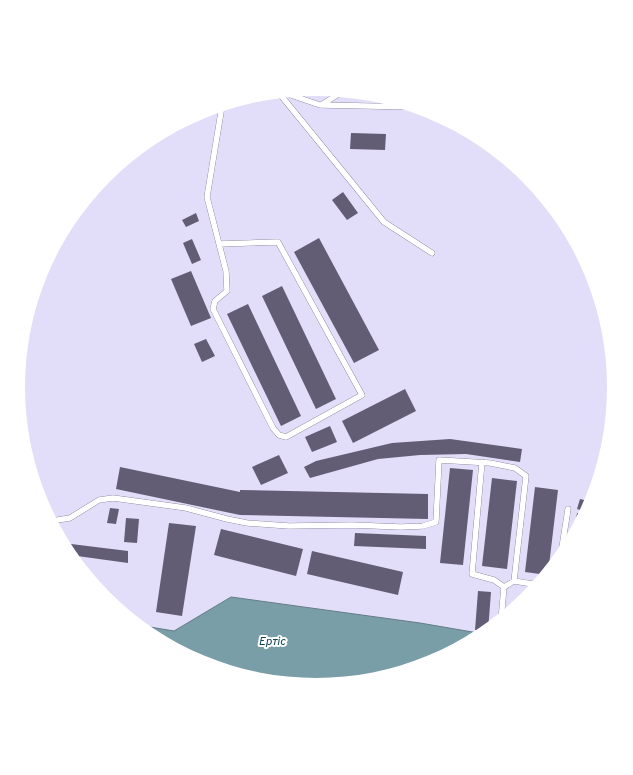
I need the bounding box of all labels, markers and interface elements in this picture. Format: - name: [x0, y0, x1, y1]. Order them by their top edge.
- water label: Ертіс: [258, 634, 286, 650]

